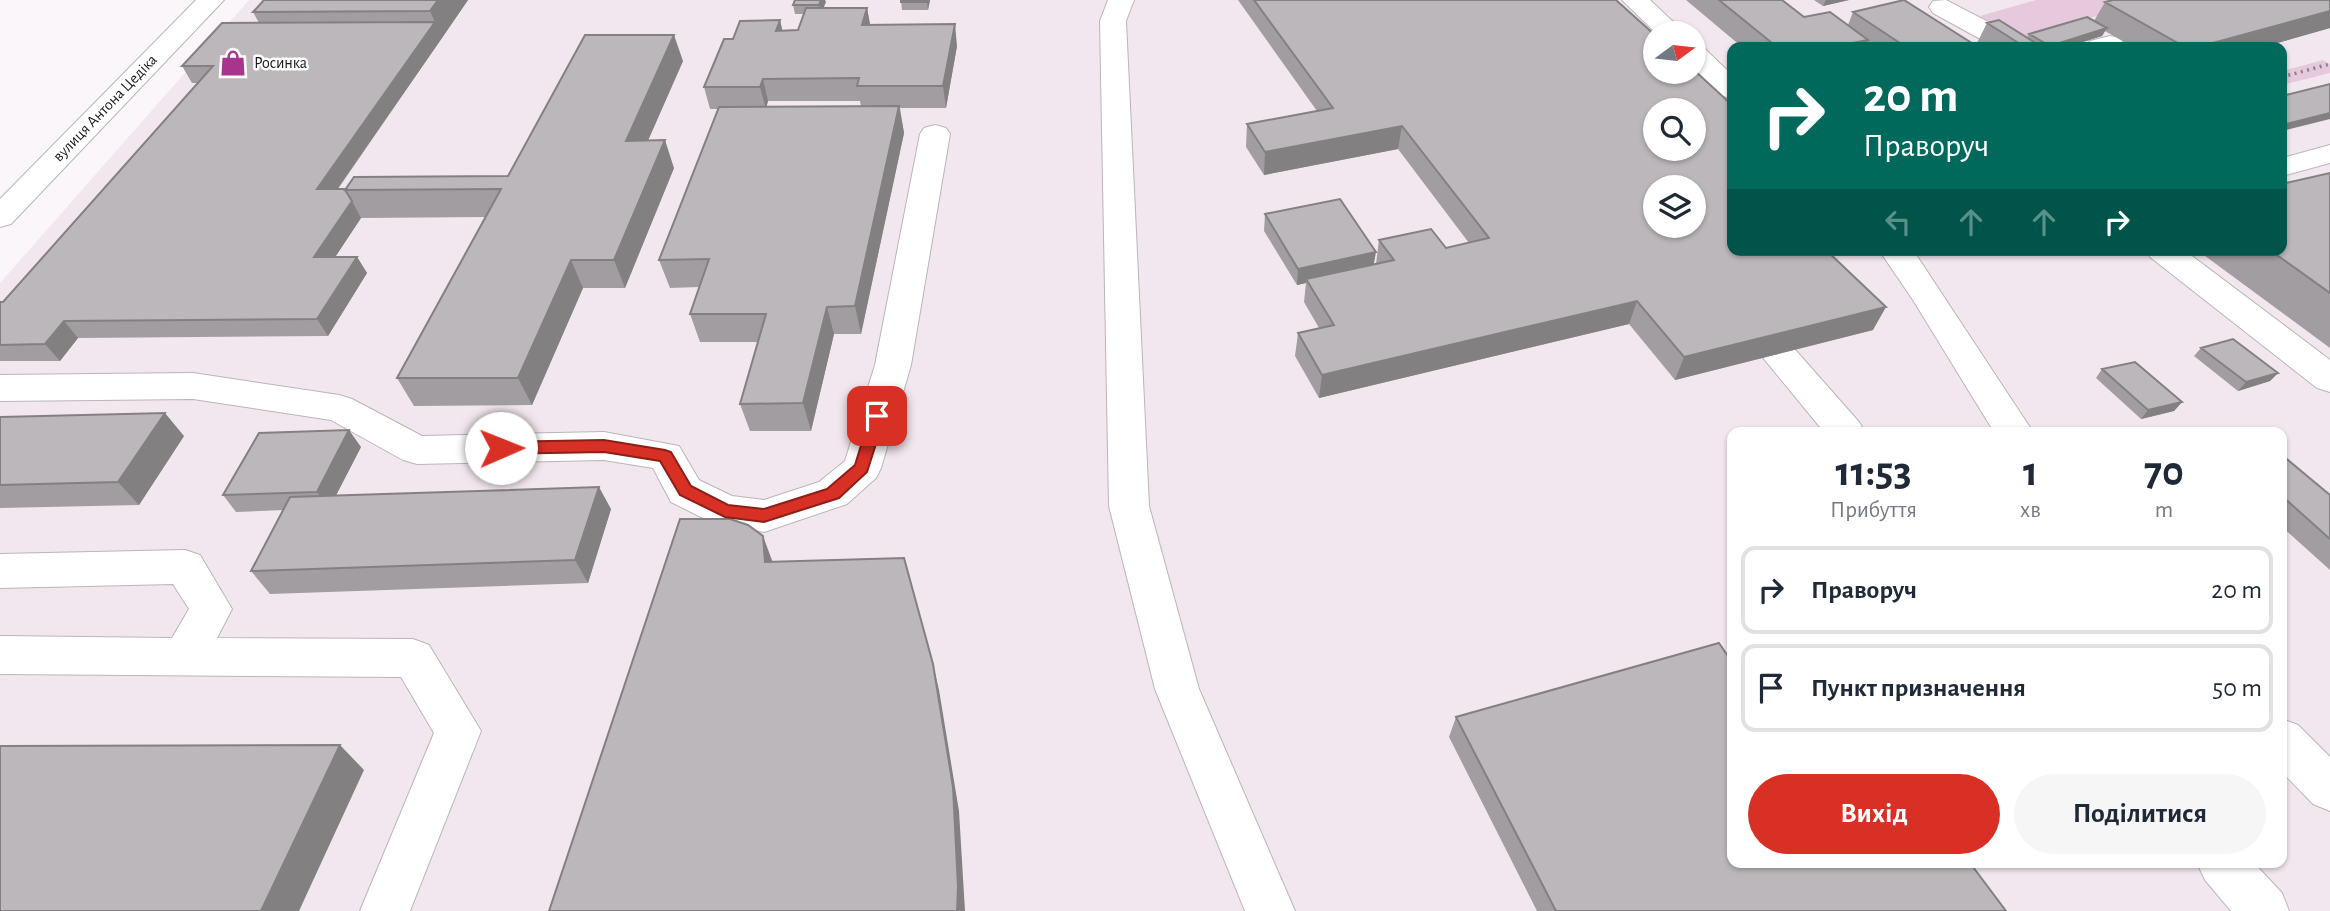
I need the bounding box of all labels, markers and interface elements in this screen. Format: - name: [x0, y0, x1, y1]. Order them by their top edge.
- north arrow: [1643, 21, 1706, 84]
- map controls: [1643, 21, 1706, 238]
- shop icon: Росинка: [218, 48, 248, 78]
- street label: вулиця Антона Цедіка: [50, 51, 161, 165]
- place label: Росинка: [254, 55, 307, 71]
- icon: right: [1748, 70, 1839, 161]
- text: 20 m: [1863, 72, 1959, 121]
- button: search: [1643, 98, 1706, 161]
- text: Праворуч: [1863, 130, 1989, 162]
- button: layers: [1643, 175, 1706, 238]
- icon: left: [1879, 203, 1917, 241]
- icon: ahead: [1952, 203, 1990, 241]
- icon: ahead: [2025, 203, 2063, 241]
- icon: right: [2098, 203, 2136, 241]
- pin: [847, 386, 907, 446]
- icon: arrive: [858, 397, 896, 435]
- position arrow: [464, 411, 538, 485]
- text: 11:53: [1835, 451, 1912, 493]
- text: 1: [2023, 451, 2038, 493]
- text: 70: [2144, 451, 2184, 493]
- text: Прибуття: [1830, 499, 1917, 522]
- text: хв: [2020, 499, 2041, 522]
- text: m: [2155, 499, 2173, 522]
- icon: right: [1752, 571, 1790, 609]
- text: Праворуч: [1811, 577, 1917, 603]
- text: 20 m: [2211, 577, 2262, 603]
- icon: arrive: [1752, 669, 1790, 707]
- text: Пункт призначення: [1811, 675, 2026, 701]
- text: 50 m: [2212, 675, 2262, 701]
- button: Вихід: [1748, 774, 2000, 854]
- button: Поділитися: [2014, 774, 2266, 854]

